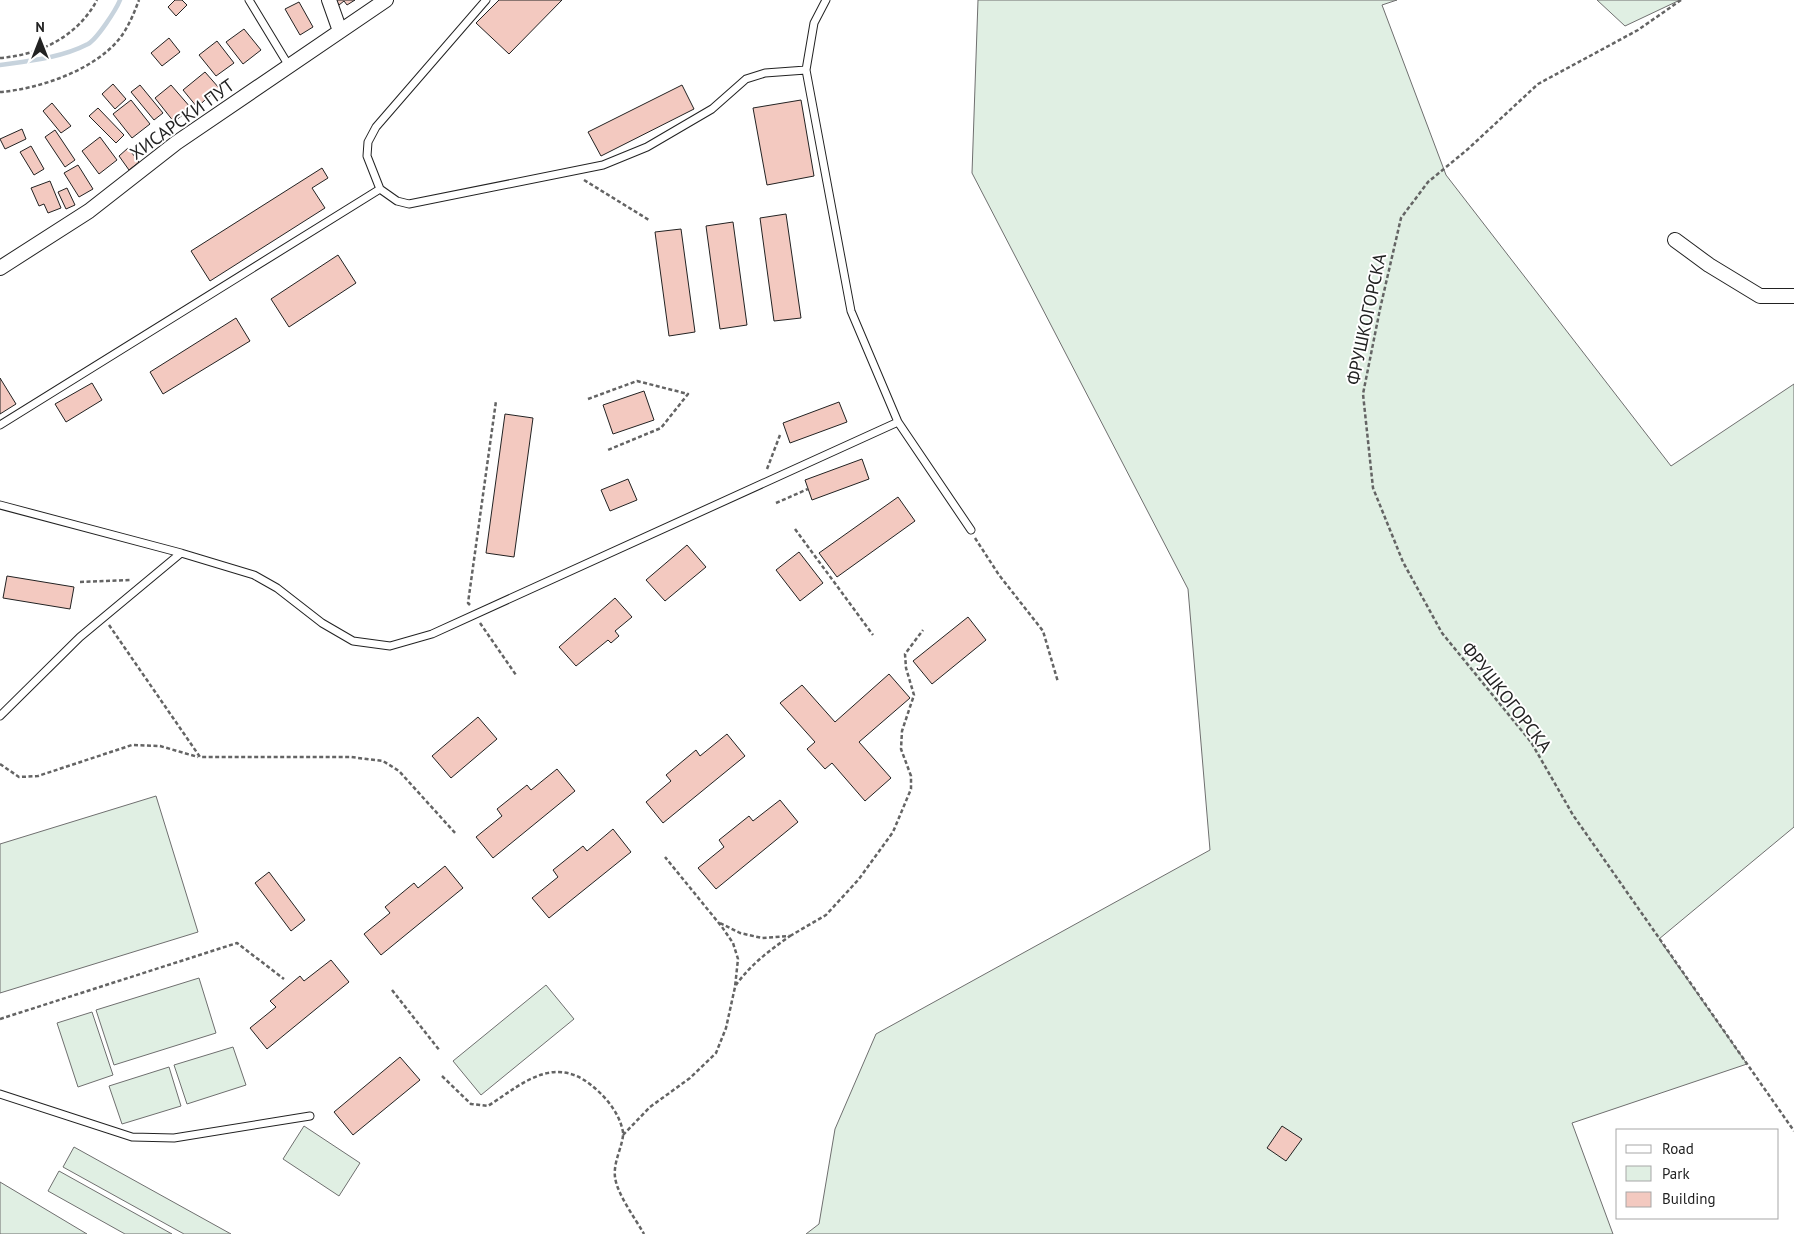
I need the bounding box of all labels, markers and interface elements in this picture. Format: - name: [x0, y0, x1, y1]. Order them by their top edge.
- north arrow: [15, 15, 65, 65]
- text: N: [35, 18, 45, 36]
- street label: ХИСАРСКИ ПУТ: [125, 73, 239, 165]
- street label: ФРУШКОГОРСКА: [1341, 251, 1391, 387]
- street label: ФРУШКОГОРСКА: [1457, 637, 1558, 757]
- legend: [1616, 1129, 1779, 1219]
- text: Road: [1662, 1139, 1694, 1158]
- text: Park: [1662, 1164, 1690, 1183]
- text: Building: [1662, 1189, 1716, 1208]

